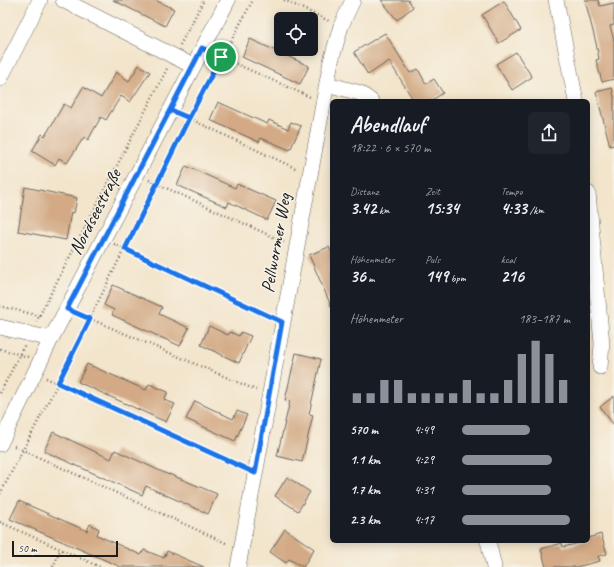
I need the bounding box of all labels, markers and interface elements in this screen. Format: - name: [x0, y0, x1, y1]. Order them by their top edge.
- map controls: [274, 12, 318, 56]
- button: locate: [274, 12, 318, 56]
- pin: [204, 40, 238, 74]
- icon: arrive: [210, 46, 232, 68]
- text: Abendlauf: [350, 111, 425, 139]
- button: share: [528, 112, 570, 154]
- text: 18:22 · 6 × 570 m: [350, 140, 431, 156]
- street label: Nordseestraße: [63, 164, 128, 259]
- text: Distanz: [350, 184, 379, 198]
- text: Zeit: [425, 184, 440, 198]
- text: Tempo: [501, 184, 522, 198]
- street label: Pellwormer Weg: [255, 190, 297, 295]
- text: 3.42: [350, 198, 376, 219]
- text: 15:34: [425, 198, 459, 219]
- text: 4:33: [501, 198, 527, 219]
- text: km: [376, 203, 390, 217]
- text: /km: [527, 203, 544, 217]
- text: Höhenmeter: [350, 252, 395, 266]
- text: Puls: [425, 252, 440, 266]
- text: kcal: [501, 252, 515, 266]
- text: 36: [350, 266, 366, 287]
- text: 149: [425, 266, 448, 287]
- text: 216: [501, 266, 524, 287]
- text: m: [366, 271, 375, 285]
- text: bpm: [448, 271, 466, 285]
- text: Höhenmeter: [350, 311, 403, 327]
- text: 183–187 m: [519, 311, 570, 327]
- text: 570 m: [350, 422, 378, 438]
- text: 4:49: [414, 422, 434, 438]
- text: 1.1 km: [350, 452, 380, 468]
- text: 4:29: [414, 452, 434, 468]
- text: 1.7 km: [350, 482, 380, 498]
- text: 4:31: [414, 482, 434, 498]
- text: 2.3 km: [350, 512, 380, 528]
- text: 4:17: [414, 512, 434, 528]
- scale bar: [12, 539, 118, 558]
- text: 50 m: [18, 541, 37, 555]

